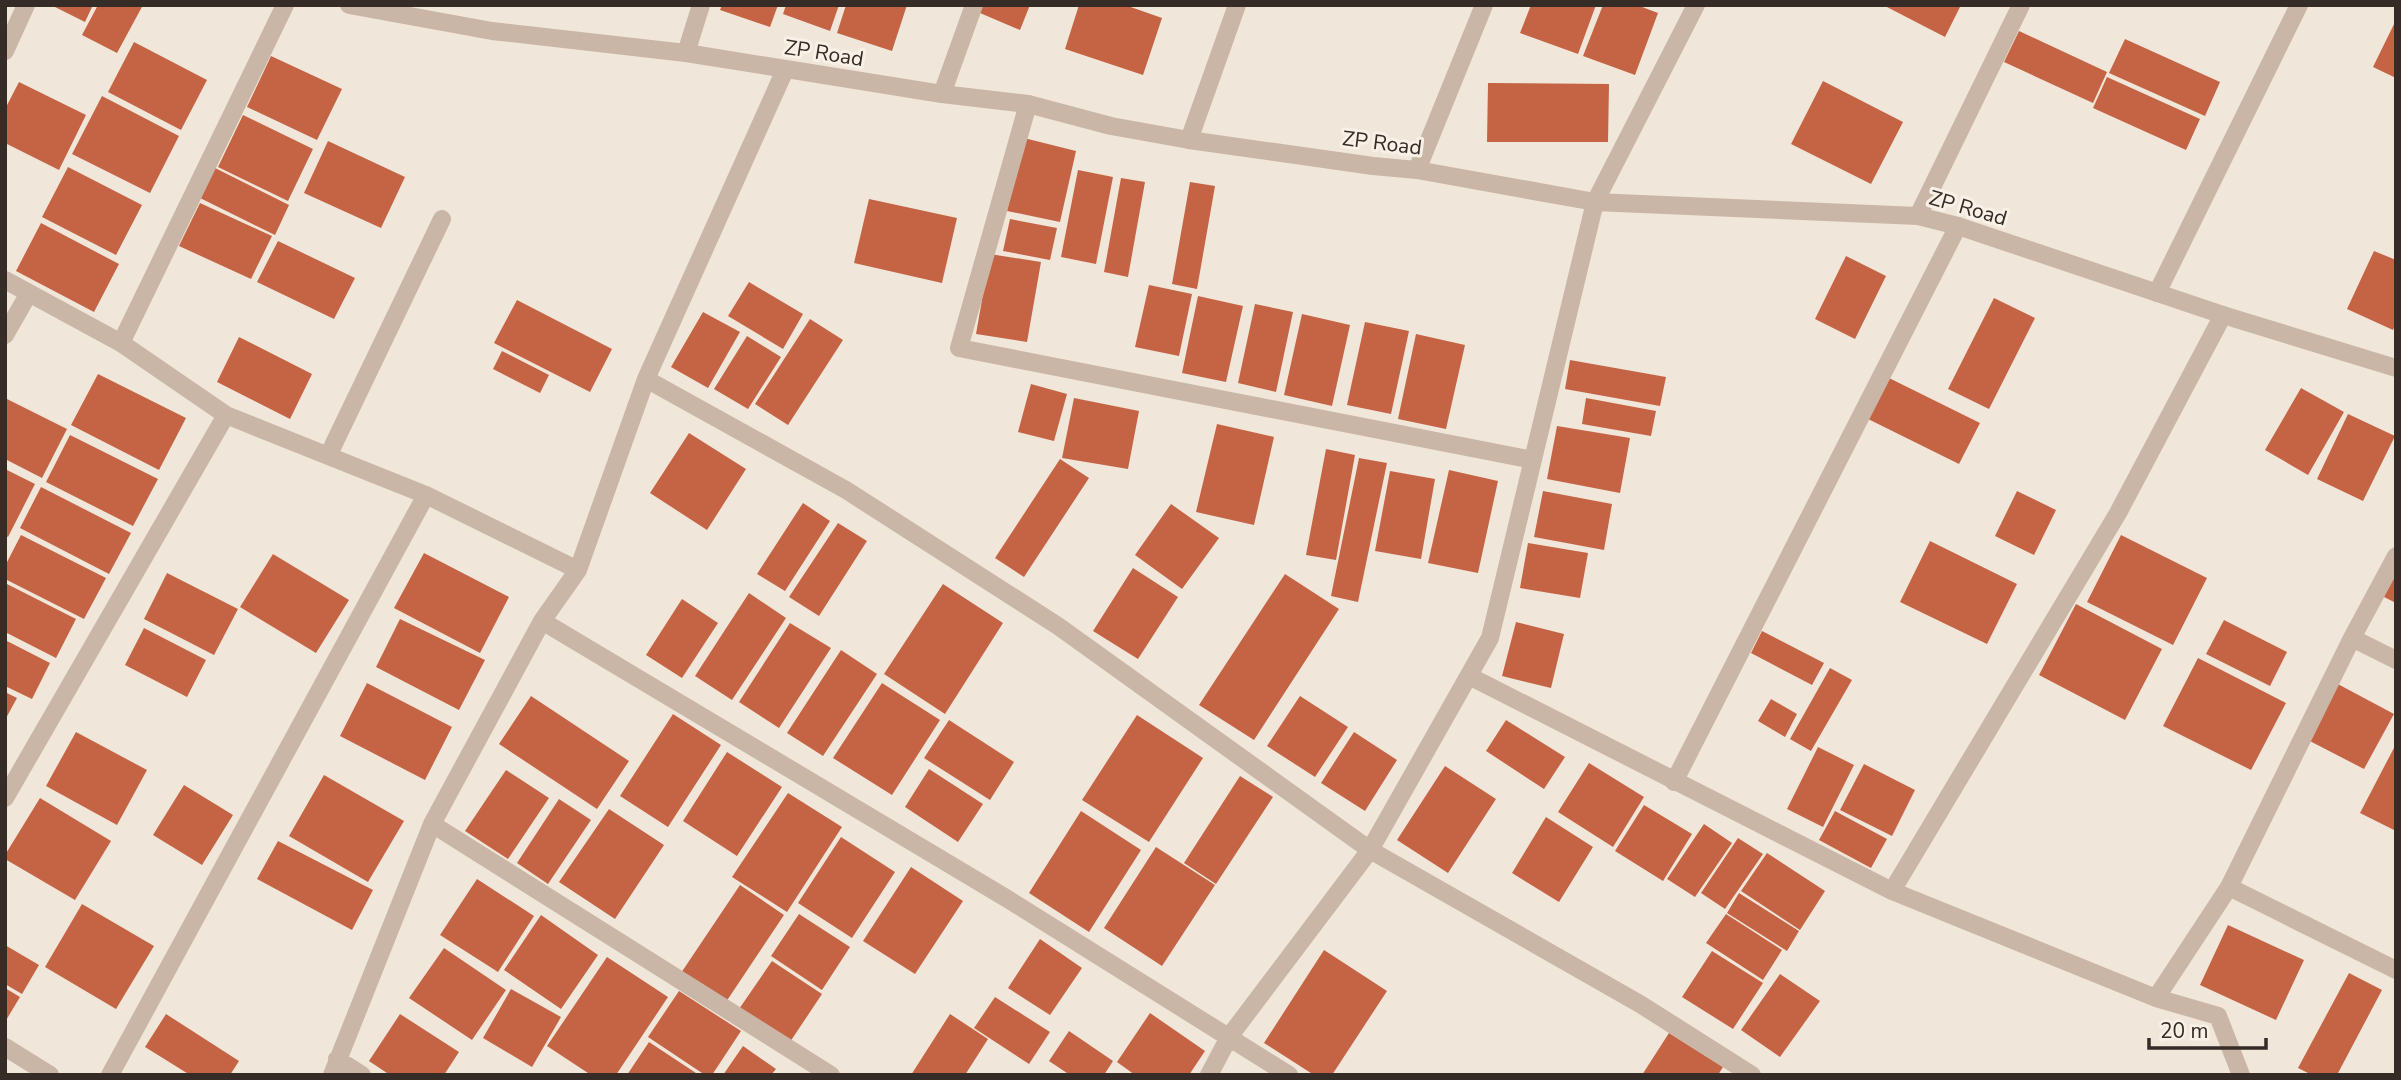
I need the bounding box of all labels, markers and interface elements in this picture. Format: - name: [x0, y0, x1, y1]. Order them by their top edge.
- street label: ZP Road: [782, 33, 866, 73]
- street label: ZP Road: [1341, 124, 1423, 162]
- street label: ZP Road: [1926, 184, 2010, 232]
- scale bar: [2149, 1006, 2266, 1050]
- text: 20 m: [2160, 1017, 2209, 1045]

